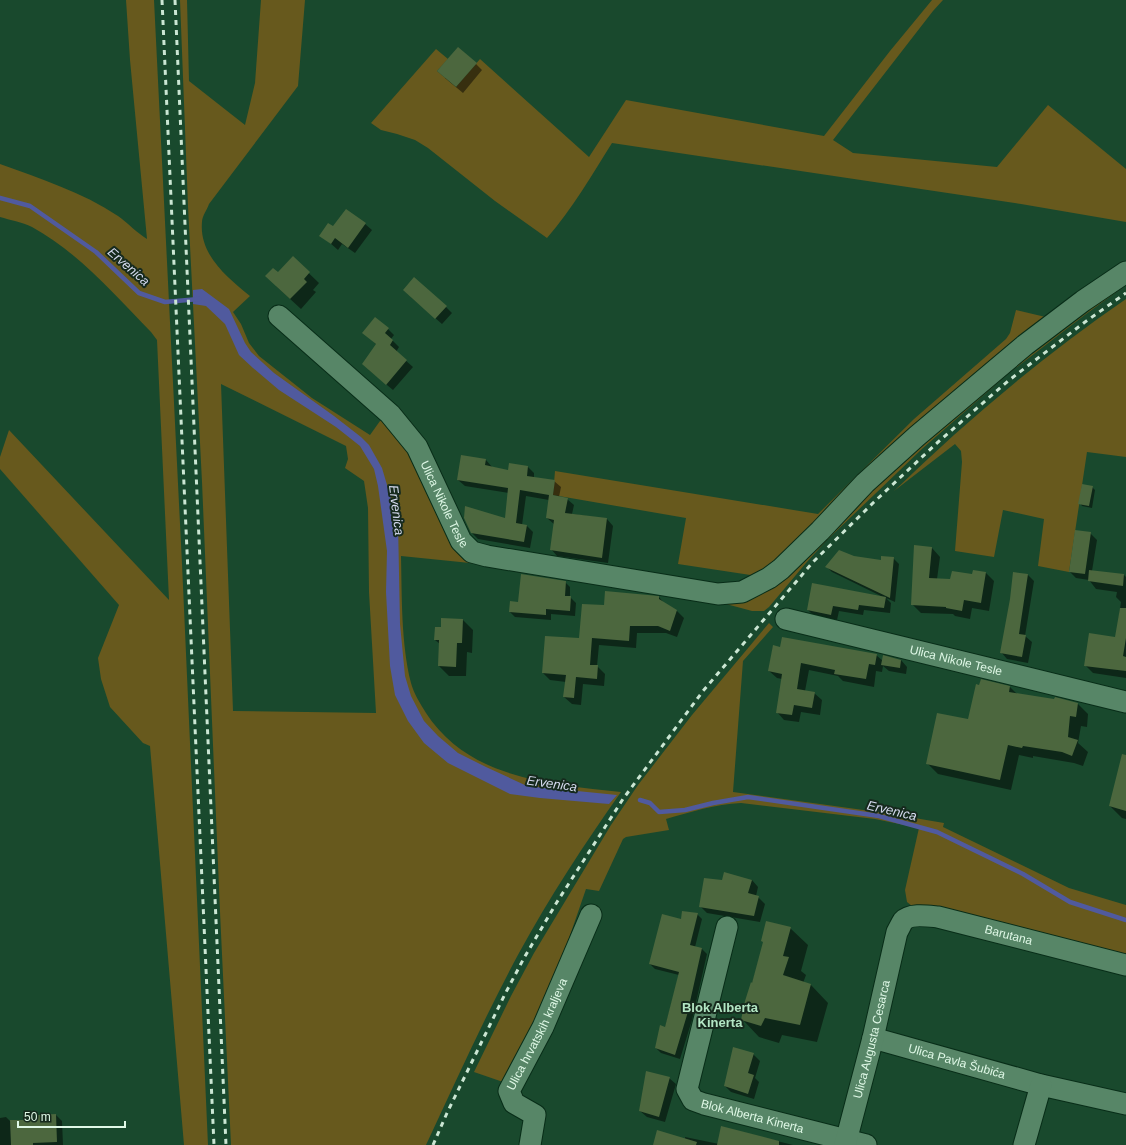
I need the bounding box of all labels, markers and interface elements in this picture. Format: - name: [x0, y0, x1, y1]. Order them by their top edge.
- water label: Ervenica: [105, 244, 153, 289]
- street label: Ulica Nikole Tesle: [417, 459, 471, 551]
- water label: Ervenica: [386, 484, 407, 536]
- street label: Ulica Nikole Tesle: [908, 642, 1004, 679]
- water label: Ervenica: [526, 773, 578, 794]
- water label: Ervenica: [866, 797, 918, 823]
- street label: Barutana: [983, 922, 1034, 948]
- street label: Ulica hrvatskih kraljeva: [504, 976, 570, 1093]
- street label: Ulica Augusta Cesarca: [850, 978, 893, 1100]
- district label: Blok Alberta Kinerta: [682, 1000, 759, 1030]
- street label: Ulica Pavla Šubića: [907, 1041, 1007, 1082]
- street label: Blok Alberta Kinerta: [699, 1097, 806, 1136]
- scale bar: [18, 1103, 125, 1129]
- text: 50 m: [24, 1110, 51, 1124]

